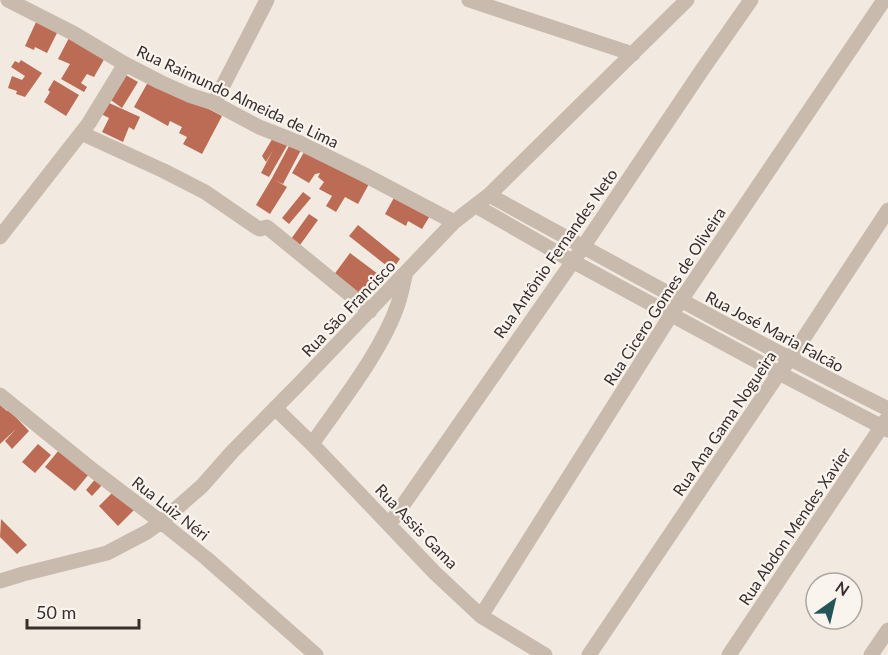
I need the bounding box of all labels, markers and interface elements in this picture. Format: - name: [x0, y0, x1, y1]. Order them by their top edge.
- street label: Rua Raimundo Almeida de Lima: [134, 41, 342, 151]
- street label: Rua Antônio Fernandes Neto: [489, 165, 621, 341]
- street label: Rua Cicero Gomes de Oliveira: [599, 203, 729, 389]
- street label: Rua São Francisco: [297, 256, 399, 360]
- street label: Rua José Maria Falcão: [703, 287, 847, 375]
- street label: Rua Ana Gama Nogueira: [668, 347, 780, 499]
- street label: Rua Abdon Mendes Xavier: [734, 444, 854, 608]
- street label: Rua Luiz Néri: [129, 472, 213, 544]
- street label: Rua Assis Gama: [372, 480, 462, 572]
- north arrow: [804, 571, 864, 631]
- text: N: [832, 577, 853, 599]
- scale bar: [27, 592, 140, 630]
- text: 50 m: [36, 601, 76, 623]

